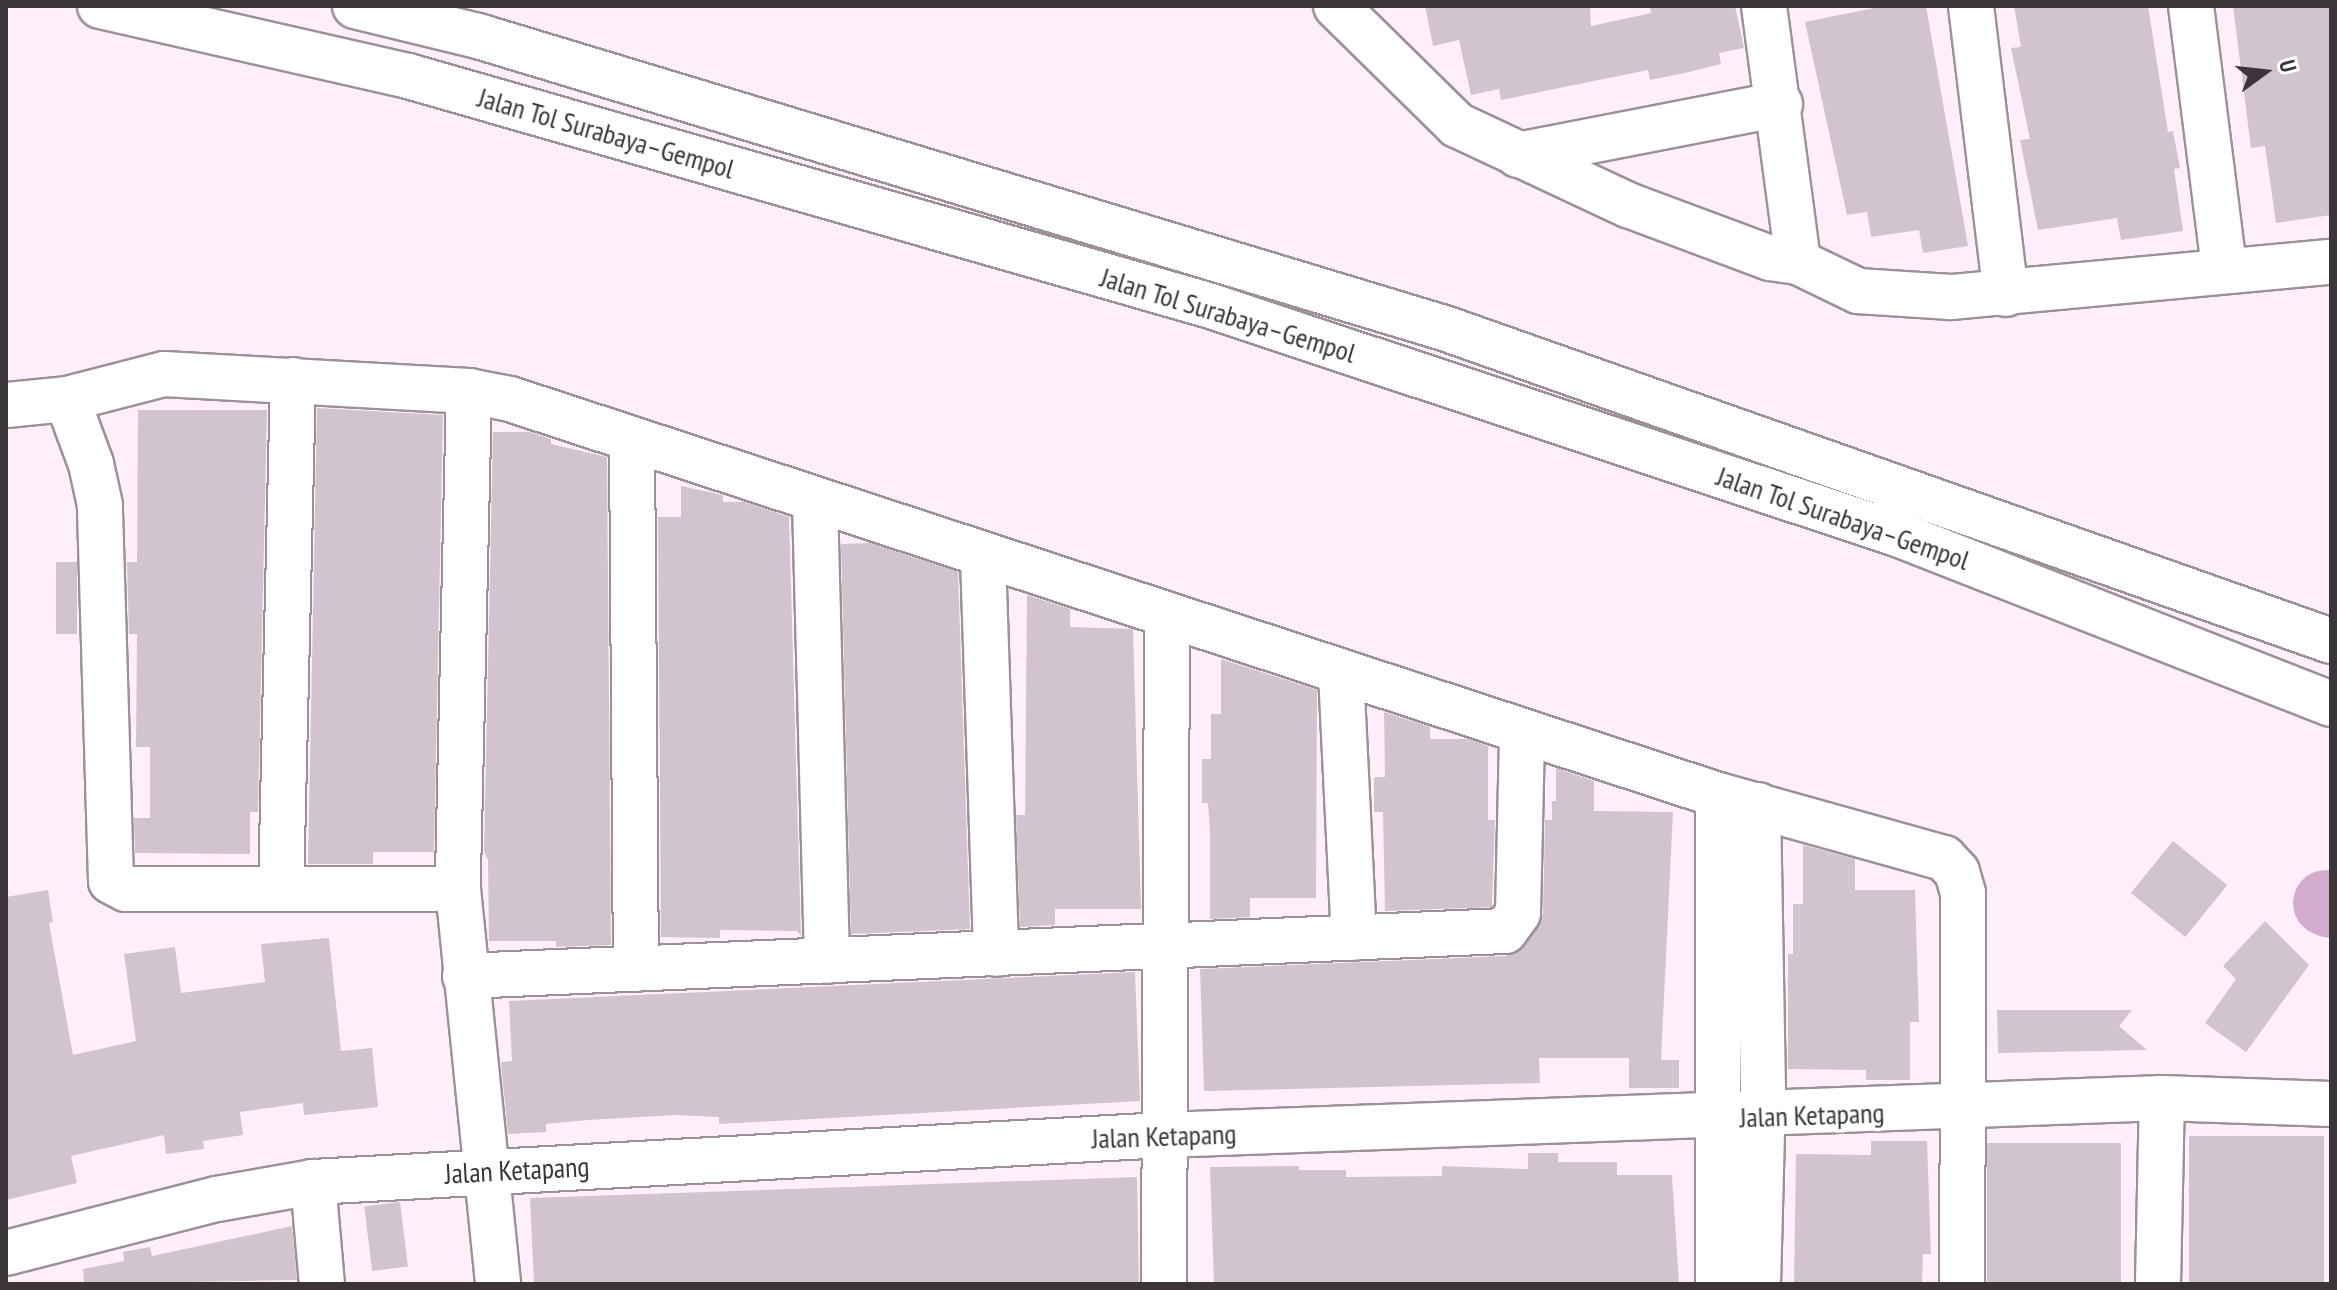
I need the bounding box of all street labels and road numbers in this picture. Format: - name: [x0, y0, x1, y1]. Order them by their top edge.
- street label: Jalan Tol Surabaya–Gempol: [474, 80, 738, 186]
- street label: Jalan Tol Surabaya–Gempol: [1096, 260, 1360, 370]
- street label: Jalan Tol Surabaya–Gempol: [1712, 459, 1974, 577]
- street label: Jalan Ketapang: [1739, 1096, 1885, 1134]
- street label: Jalan Ketapang: [1091, 1117, 1237, 1155]
- street label: Jalan Ketapang: [444, 1149, 590, 1191]

